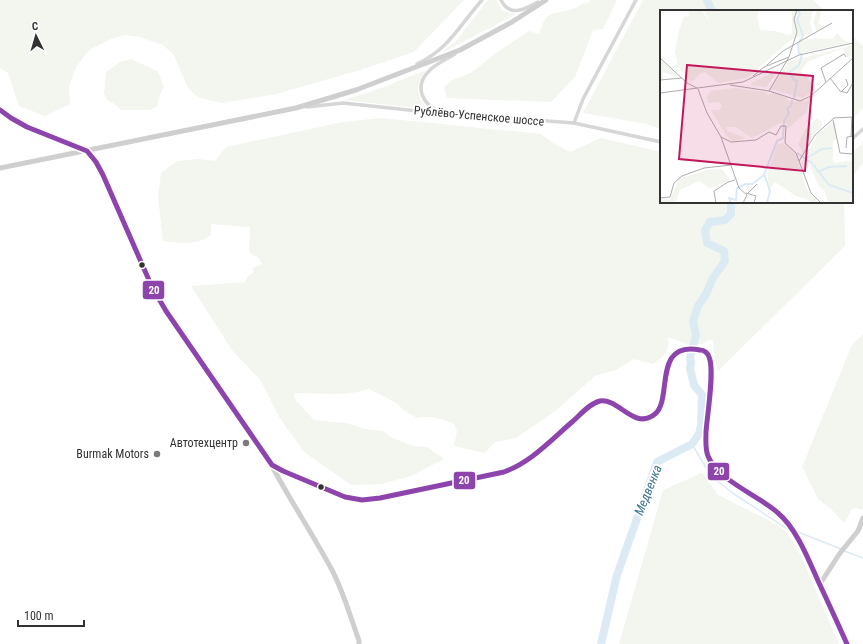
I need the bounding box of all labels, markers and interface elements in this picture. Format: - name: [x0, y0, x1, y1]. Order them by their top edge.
- inset map: [660, 10, 853, 203]
- north arrow: [16, 16, 56, 56]
- text: С: [31, 20, 39, 33]
- street label: Рублёво-Успенское шоссе: [413, 103, 545, 129]
- unlabelled marker: [137, 260, 147, 270]
- line badge: 20: [142, 280, 165, 300]
- text: 20: [148, 284, 160, 297]
- place label: Автотехцентр: [170, 436, 238, 450]
- marker: Автотехцентр: [241, 438, 251, 448]
- place label: Burmak Motors: [76, 447, 149, 461]
- marker: Burmak Motors: [152, 449, 162, 459]
- line badge: 20: [707, 462, 730, 481]
- water label: Медвенка: [631, 463, 665, 517]
- text: 20: [713, 465, 725, 478]
- line badge: 20: [453, 471, 476, 490]
- text: 20: [458, 474, 470, 487]
- unlabelled marker: [316, 482, 326, 492]
- scale bar: [18, 602, 84, 628]
- text: 100 m: [24, 609, 54, 623]

